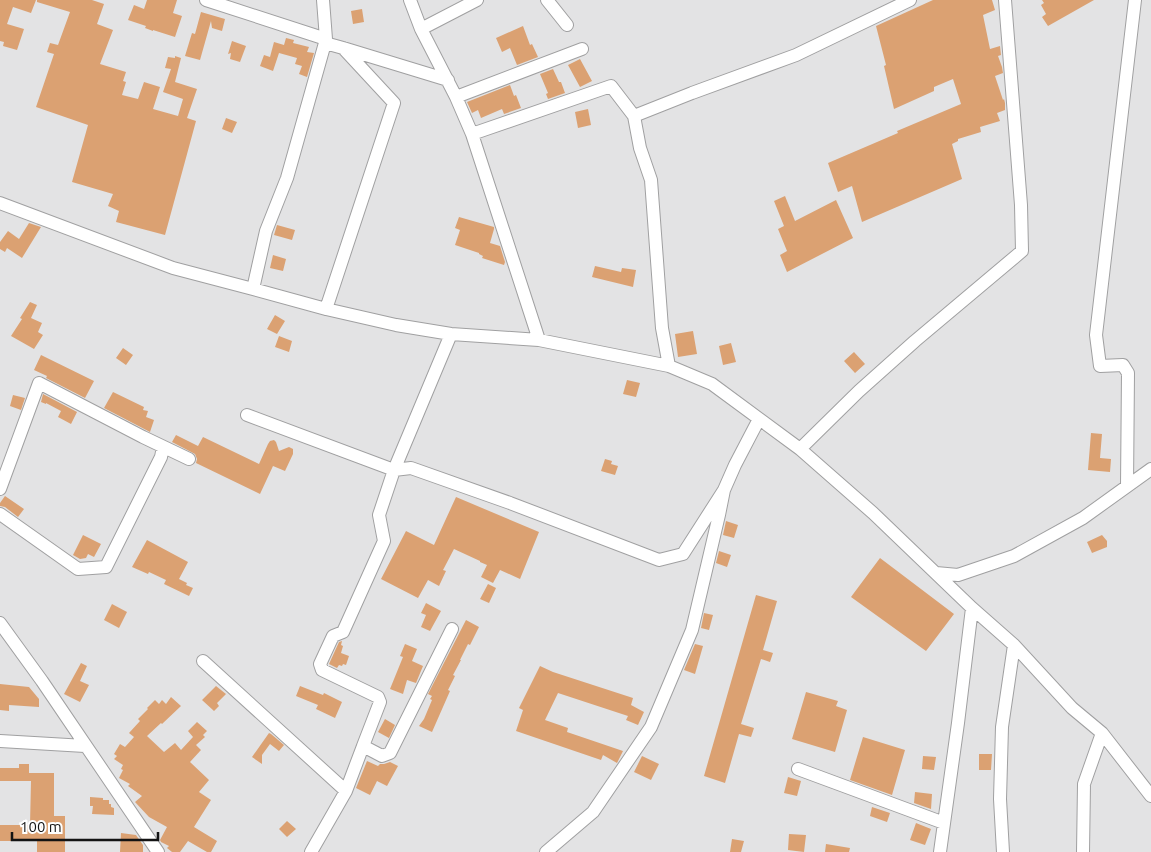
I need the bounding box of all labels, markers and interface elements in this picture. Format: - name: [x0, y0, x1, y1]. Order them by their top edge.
- scale bar: [12, 810, 159, 842]
- text: 100 m: [20, 818, 62, 835]

